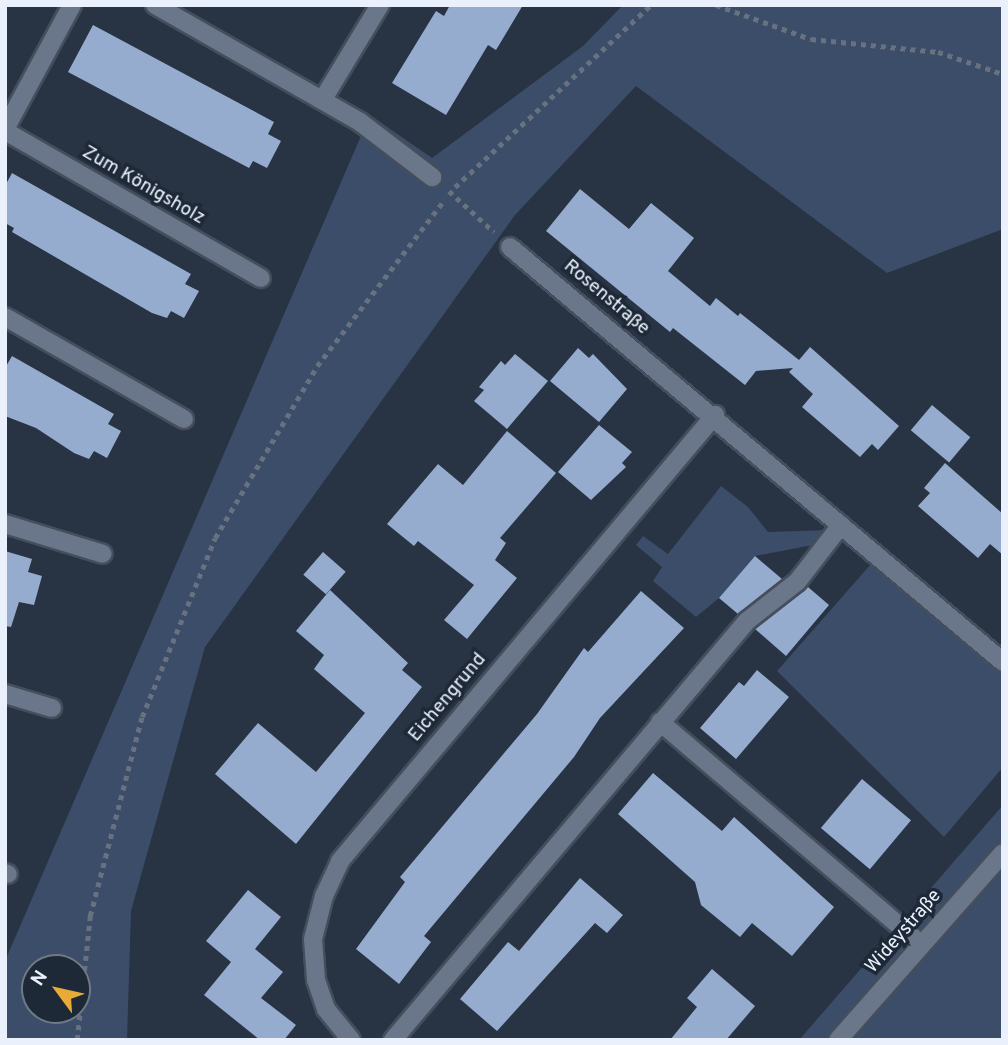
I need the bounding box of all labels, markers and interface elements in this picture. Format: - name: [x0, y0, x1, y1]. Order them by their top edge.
- street label: Zum Königsholz: [78, 142, 208, 230]
- street label: Rosenstraße: [558, 255, 654, 341]
- street label: Eichengrund: [404, 649, 492, 747]
- street label: Wideystraße: [861, 885, 947, 979]
- north arrow: [21, 954, 91, 1024]
- text: N: [26, 966, 54, 991]

